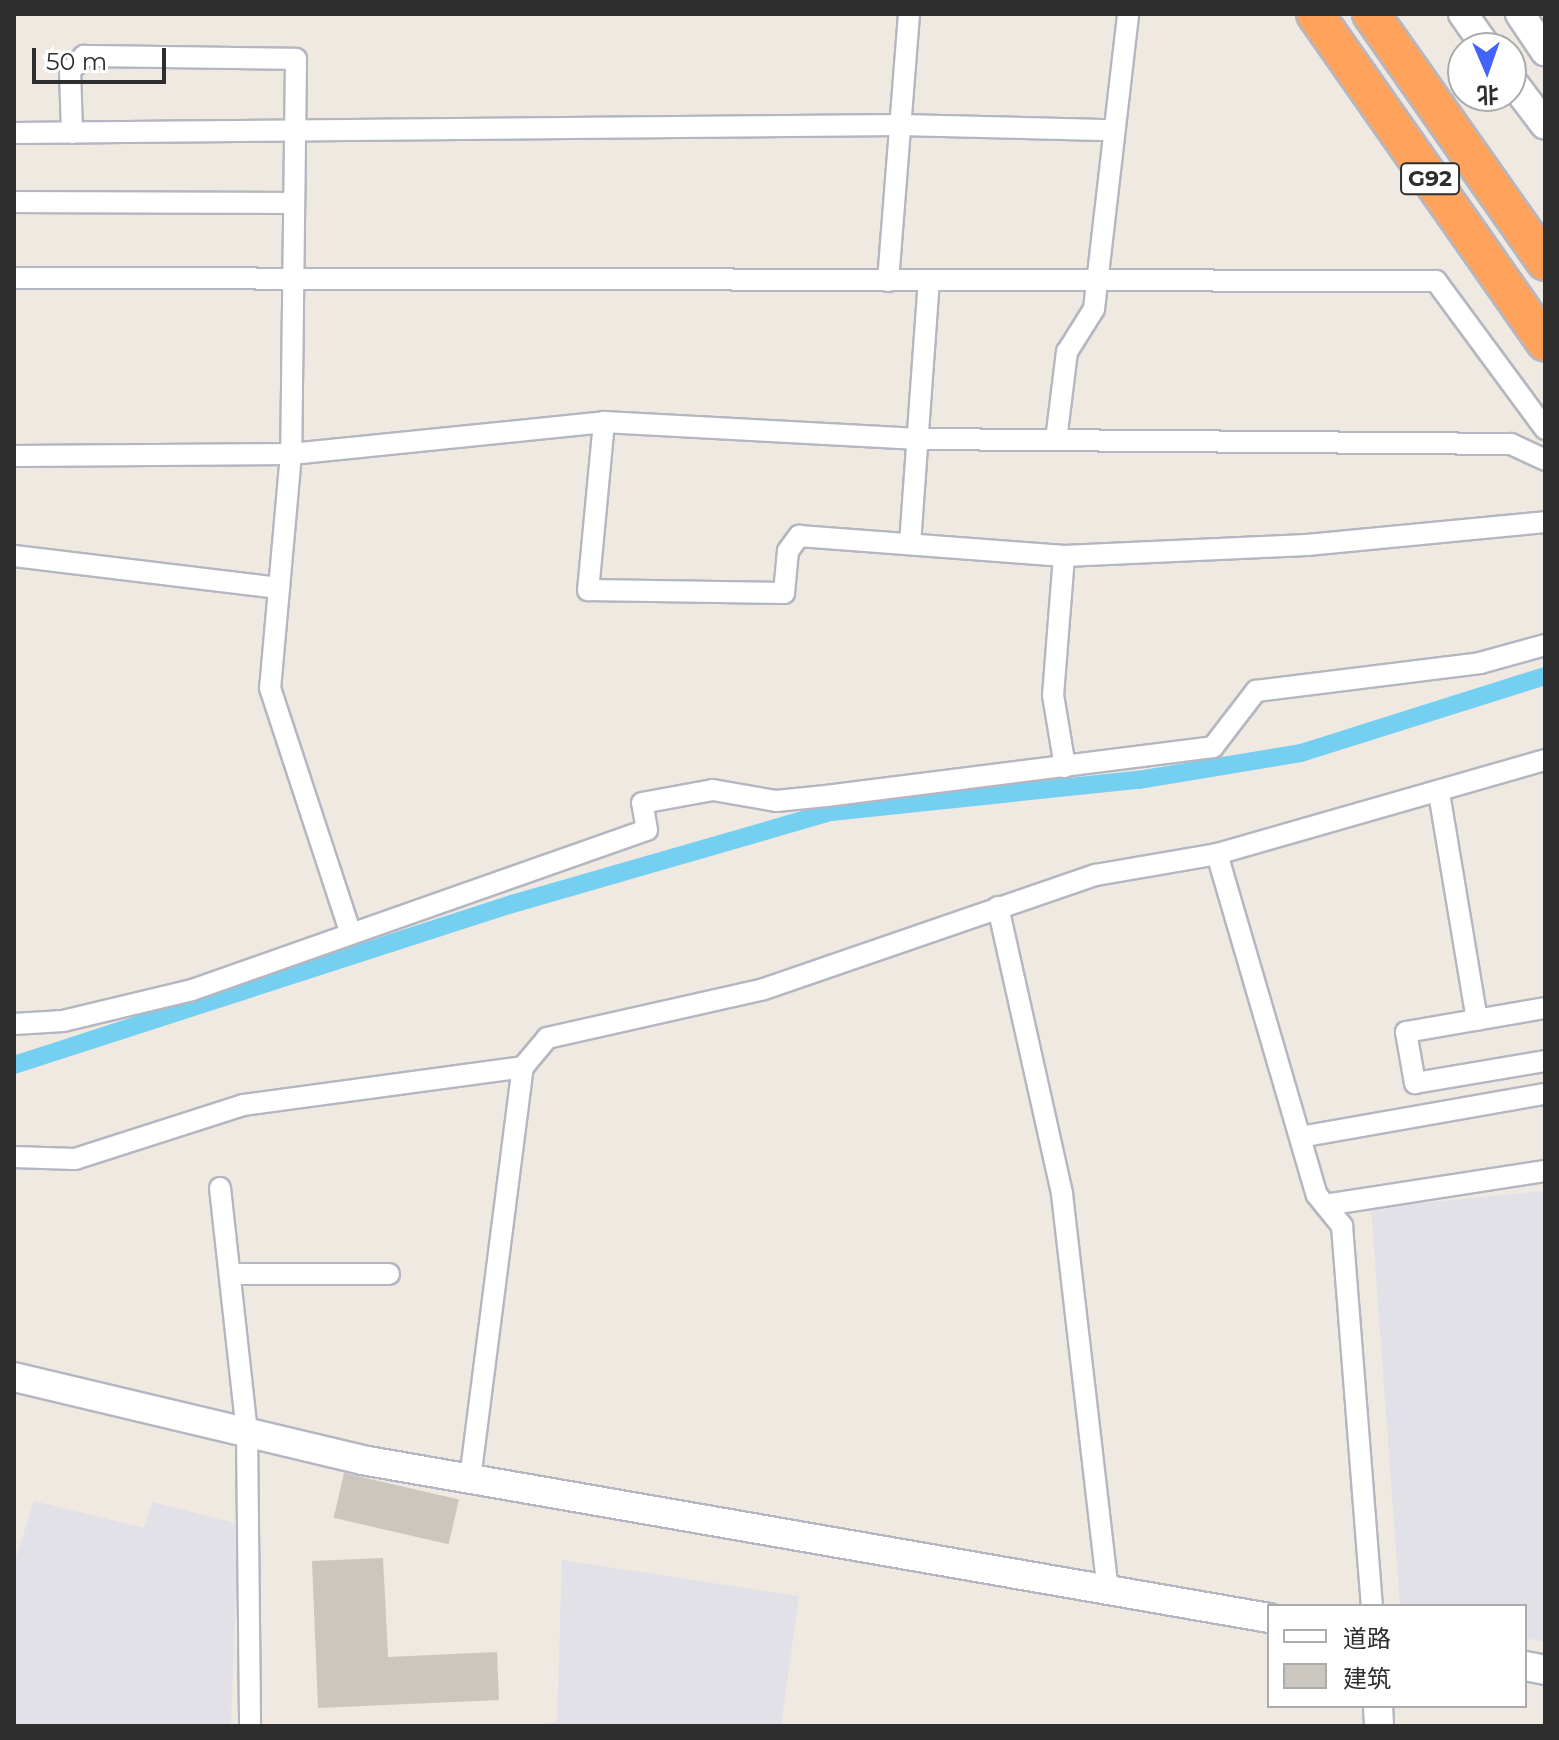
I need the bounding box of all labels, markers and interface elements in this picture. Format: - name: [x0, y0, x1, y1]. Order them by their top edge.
- scale bar: [36, 32, 170, 82]
- north arrow: [1447, 32, 1527, 112]
- text: 50 m: [46, 47, 107, 76]
- text: 北: [1476, 81, 1499, 108]
- road number: G92: [1400, 161, 1460, 197]
- legend: [1267, 1604, 1527, 1708]
- text: 道路: [1343, 1624, 1391, 1653]
- text: 建筑: [1343, 1664, 1391, 1693]

